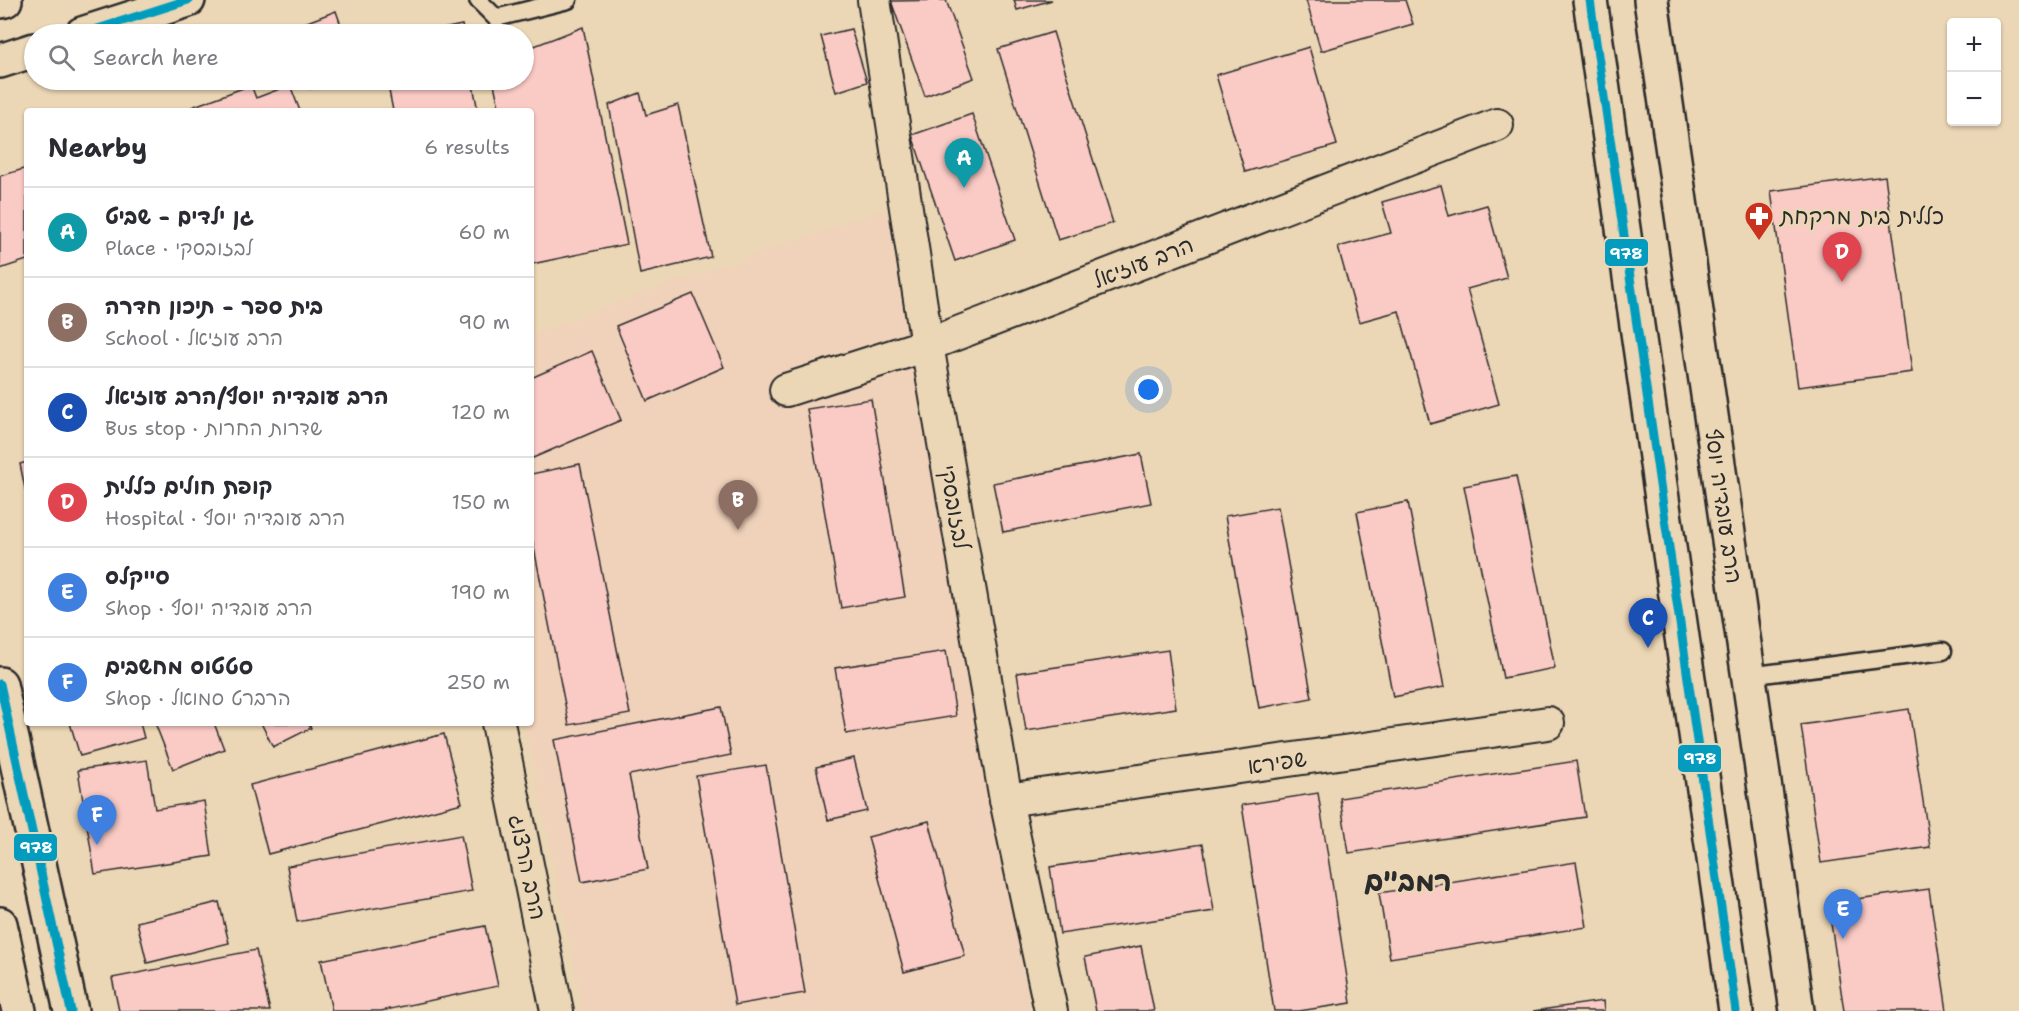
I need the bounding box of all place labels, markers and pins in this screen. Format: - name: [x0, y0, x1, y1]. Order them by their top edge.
- pin: A: [944, 138, 984, 188]
- pharmacy icon: כללית בית מרקחת: [1743, 200, 1775, 242]
- place label: כללית בית מרקחת: [1778, 202, 1944, 231]
- pin: D: [1822, 232, 1862, 282]
- pin: B: [718, 480, 758, 530]
- pin: C: [1628, 598, 1668, 648]
- pin: F: [78, 796, 116, 845]
- pin: E: [1824, 890, 1862, 939]

